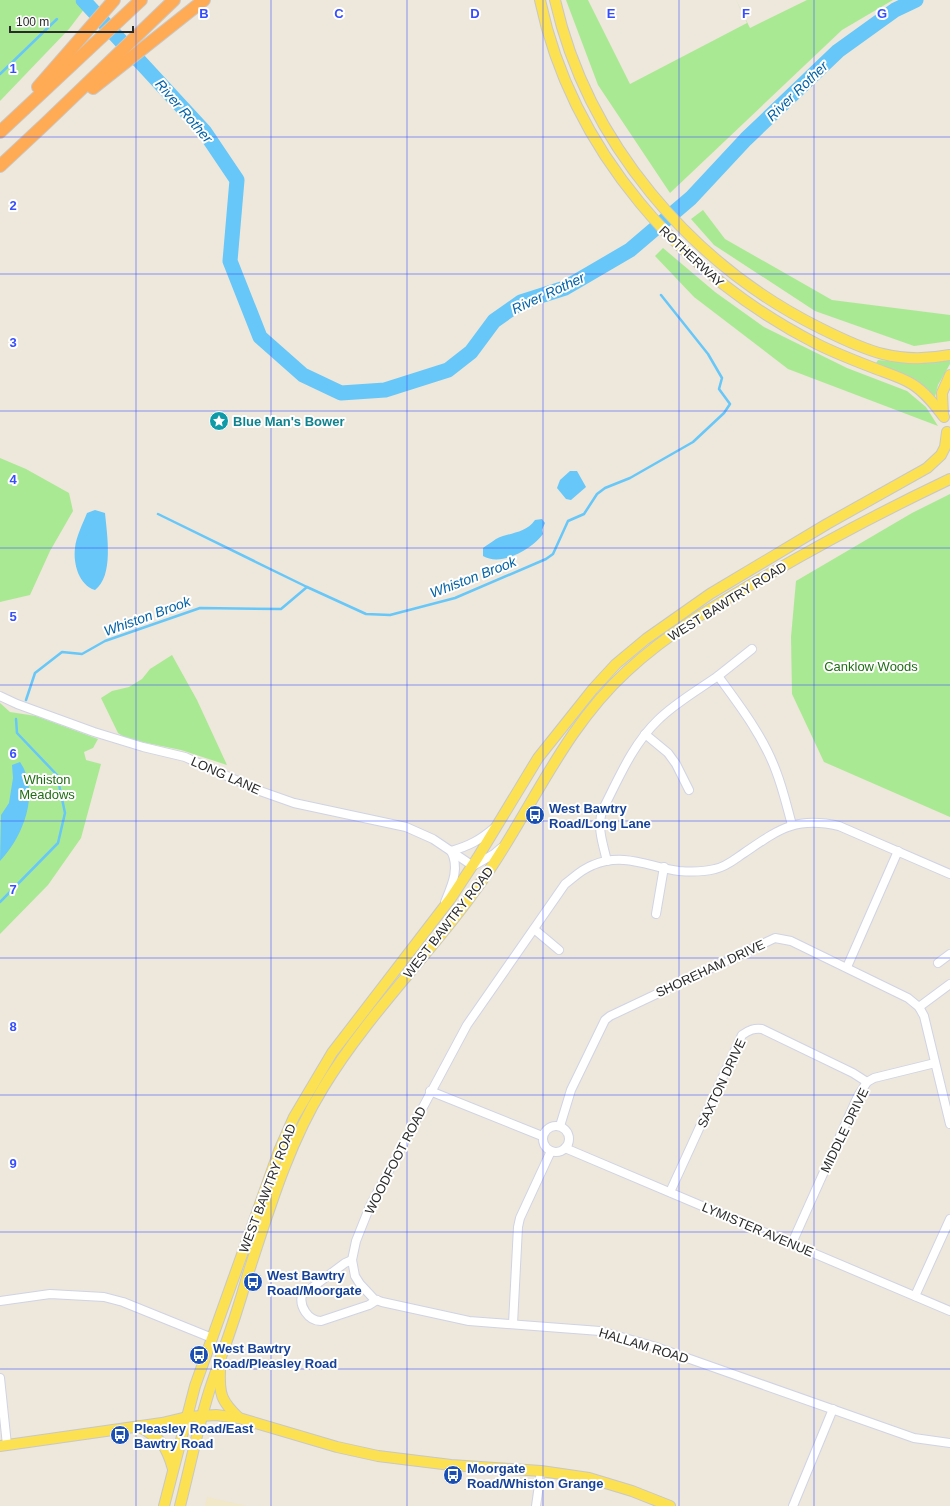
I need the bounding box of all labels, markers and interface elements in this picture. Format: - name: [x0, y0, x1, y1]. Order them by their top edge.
- text: B: [199, 6, 209, 21]
- text: C: [334, 6, 344, 21]
- text: D: [470, 6, 480, 21]
- text: E: [607, 6, 616, 21]
- text: F: [742, 6, 750, 21]
- text: G: [877, 6, 887, 21]
- scale bar: [10, 8, 133, 34]
- text: 100 m: [16, 15, 49, 29]
- water label: River Rother: [763, 57, 832, 124]
- text: 1: [9, 61, 17, 76]
- water label: River Rother: [152, 76, 217, 147]
- text: 2: [9, 198, 17, 213]
- street label: ROTHERWAY: [656, 223, 727, 290]
- water label: River Rother: [509, 269, 588, 317]
- text: 3: [9, 335, 17, 350]
- place icon: Blue Man's Bower: [208, 410, 230, 432]
- place label: Blue Man's Bower: [233, 414, 344, 429]
- text: 4: [9, 472, 17, 487]
- water label: Whiston Brook: [428, 553, 519, 601]
- street label: WEST BAWTRY ROAD: [665, 559, 789, 644]
- water label: Whiston Brook: [101, 593, 193, 639]
- text: 5: [9, 609, 17, 624]
- park label: Canklow Woods: [824, 659, 918, 674]
- text: 6: [9, 746, 17, 761]
- street label: LONG LANE: [189, 753, 263, 798]
- park label: Whiston Meadows: [19, 772, 75, 802]
- place label: West Bawtry Road/Long Lane: [549, 801, 651, 831]
- bus stop icon: West Bawtry Road/Long Lane: [524, 804, 546, 826]
- street label: WEST BAWTRY ROAD: [400, 864, 496, 981]
- text: 7: [9, 882, 17, 897]
- street label: SHOREHAM DRIVE: [653, 936, 767, 1000]
- text: 8: [9, 1019, 17, 1034]
- street label: SAXTON DRIVE: [694, 1036, 749, 1130]
- street label: MIDDLE DRIVE: [817, 1085, 872, 1175]
- street label: WOODFOOT ROAD: [362, 1104, 429, 1217]
- street label: WEST BAWTRY ROAD: [236, 1122, 299, 1255]
- text: 9: [9, 1156, 17, 1171]
- street label: LYMISTER AVENUE: [700, 1199, 816, 1260]
- place label: West Bawtry Road/Moorgate: [267, 1268, 362, 1298]
- bus stop icon: West Bawtry Road/Moorgate: [242, 1271, 264, 1293]
- street label: HALLAM ROAD: [597, 1325, 691, 1366]
- place label: West Bawtry Road/Pleasley Road: [213, 1341, 337, 1371]
- bus stop icon: West Bawtry Road/Pleasley Road: [188, 1344, 210, 1366]
- place label: Pleasley Road/East Bawtry Road: [134, 1421, 254, 1451]
- bus stop icon: Pleasley Road/East Bawtry Road: [109, 1424, 131, 1446]
- place label: Moorgate Road/Whiston Grange: [467, 1461, 604, 1491]
- bus stop icon: Moorgate Road/Whiston Grange: [442, 1464, 464, 1486]

